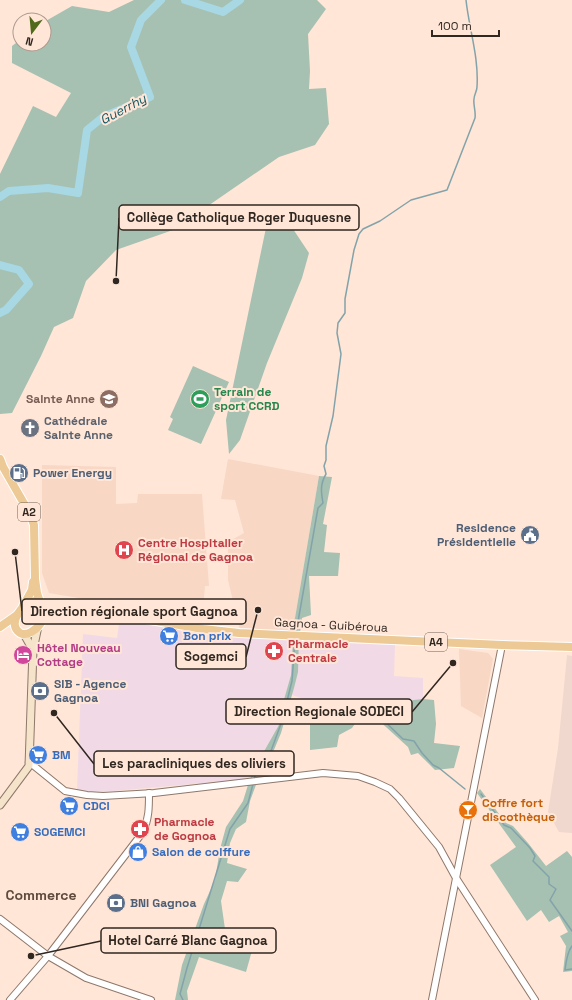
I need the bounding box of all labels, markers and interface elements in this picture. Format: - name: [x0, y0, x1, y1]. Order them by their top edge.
- north arrow: [12, 12, 52, 52]
- scale bar: [432, 12, 499, 38]
- text: 100 m: [438, 18, 472, 34]
- text: N: [24, 34, 35, 49]
- water label: Guerrhy: [97, 89, 150, 128]
- callout: Collège Catholique Roger Duquesne: [119, 205, 359, 230]
- text: Collège Catholique Roger Duquesne: [127, 209, 351, 226]
- place label: Terrain de sport CCRD: [214, 384, 280, 414]
- school or university icon: Sainte Anne: [98, 388, 120, 410]
- sports icon: Terrain de sport CCRD: [189, 388, 211, 410]
- place label: Sainte Anne: [26, 391, 95, 407]
- place label: Cathédrale Sainte Anne: [44, 413, 113, 443]
- church icon: Cathédrale Sainte Anne: [19, 417, 41, 439]
- fuel station icon: Power Energy: [8, 462, 30, 484]
- place label: Power Energy: [33, 465, 112, 481]
- road number: A2: [18, 503, 40, 521]
- place label: Residence Présidentielle: [437, 520, 516, 550]
- public building icon: Residence Présidentielle: [519, 524, 541, 546]
- place label: Centre Hospitalier Régional de Gagnoa: [138, 535, 253, 565]
- hospital icon: Centre Hospitalier Régional de Gagnoa: [113, 539, 135, 561]
- callout: Direction régionale sport Gagnoa: [22, 599, 246, 624]
- text: Direction régionale sport Gagnoa: [30, 603, 238, 620]
- street label: Gagnoa - Guibéroua: [274, 614, 388, 636]
- supermarket icon: Bon prix: [158, 625, 180, 647]
- place label: Bon prix: [183, 628, 231, 644]
- road number: A4: [425, 633, 447, 651]
- place label: Pharmacie Centrale: [288, 636, 349, 666]
- place label: Hôtel Nouveau Cottage: [37, 640, 121, 670]
- pharmacy icon: Pharmacie Centrale: [263, 640, 285, 662]
- hotel icon: Hôtel Nouveau Cottage: [12, 644, 34, 666]
- callout: Sogemci: [176, 644, 246, 669]
- text: Sogemci: [184, 648, 238, 665]
- place label: SIB - Agence Gagnoa: [54, 676, 127, 706]
- bank icon: SIB - Agence Gagnoa: [29, 680, 51, 702]
- callout: Direction Regionale SODECI: [226, 699, 412, 724]
- text: Direction Regionale SODECI: [234, 703, 404, 720]
- supermarket icon: BM: [27, 744, 49, 766]
- place label: BM: [52, 747, 71, 763]
- callout: Les paracliniques des oliviers: [94, 751, 294, 776]
- text: Les paracliniques des oliviers: [102, 755, 286, 772]
- supermarket icon: CDCI: [58, 795, 80, 817]
- place label: Coffre fort discothèque: [482, 795, 555, 825]
- place label: CDCI: [83, 798, 110, 814]
- bar icon: Coffre fort discothèque: [457, 799, 479, 821]
- place label: Pharmacie de Gognoa: [154, 814, 216, 844]
- pharmacy icon: Pharmacie de Gognoa: [129, 818, 151, 840]
- supermarket icon: SOGEMCI: [9, 821, 31, 843]
- place label: SOGEMCI: [34, 824, 85, 840]
- shop icon: Salon de coiffure: [127, 841, 149, 863]
- place label: Salon de coiffure: [152, 844, 250, 860]
- district label: Commerce: [5, 886, 77, 904]
- bank icon: BNI Gagnoa: [105, 892, 127, 914]
- place label: BNI Gagnoa: [130, 895, 196, 911]
- callout: Hotel Carré Blanc Gagnoa: [101, 928, 276, 953]
- text: Hotel Carré Blanc Gagnoa: [108, 932, 268, 949]

